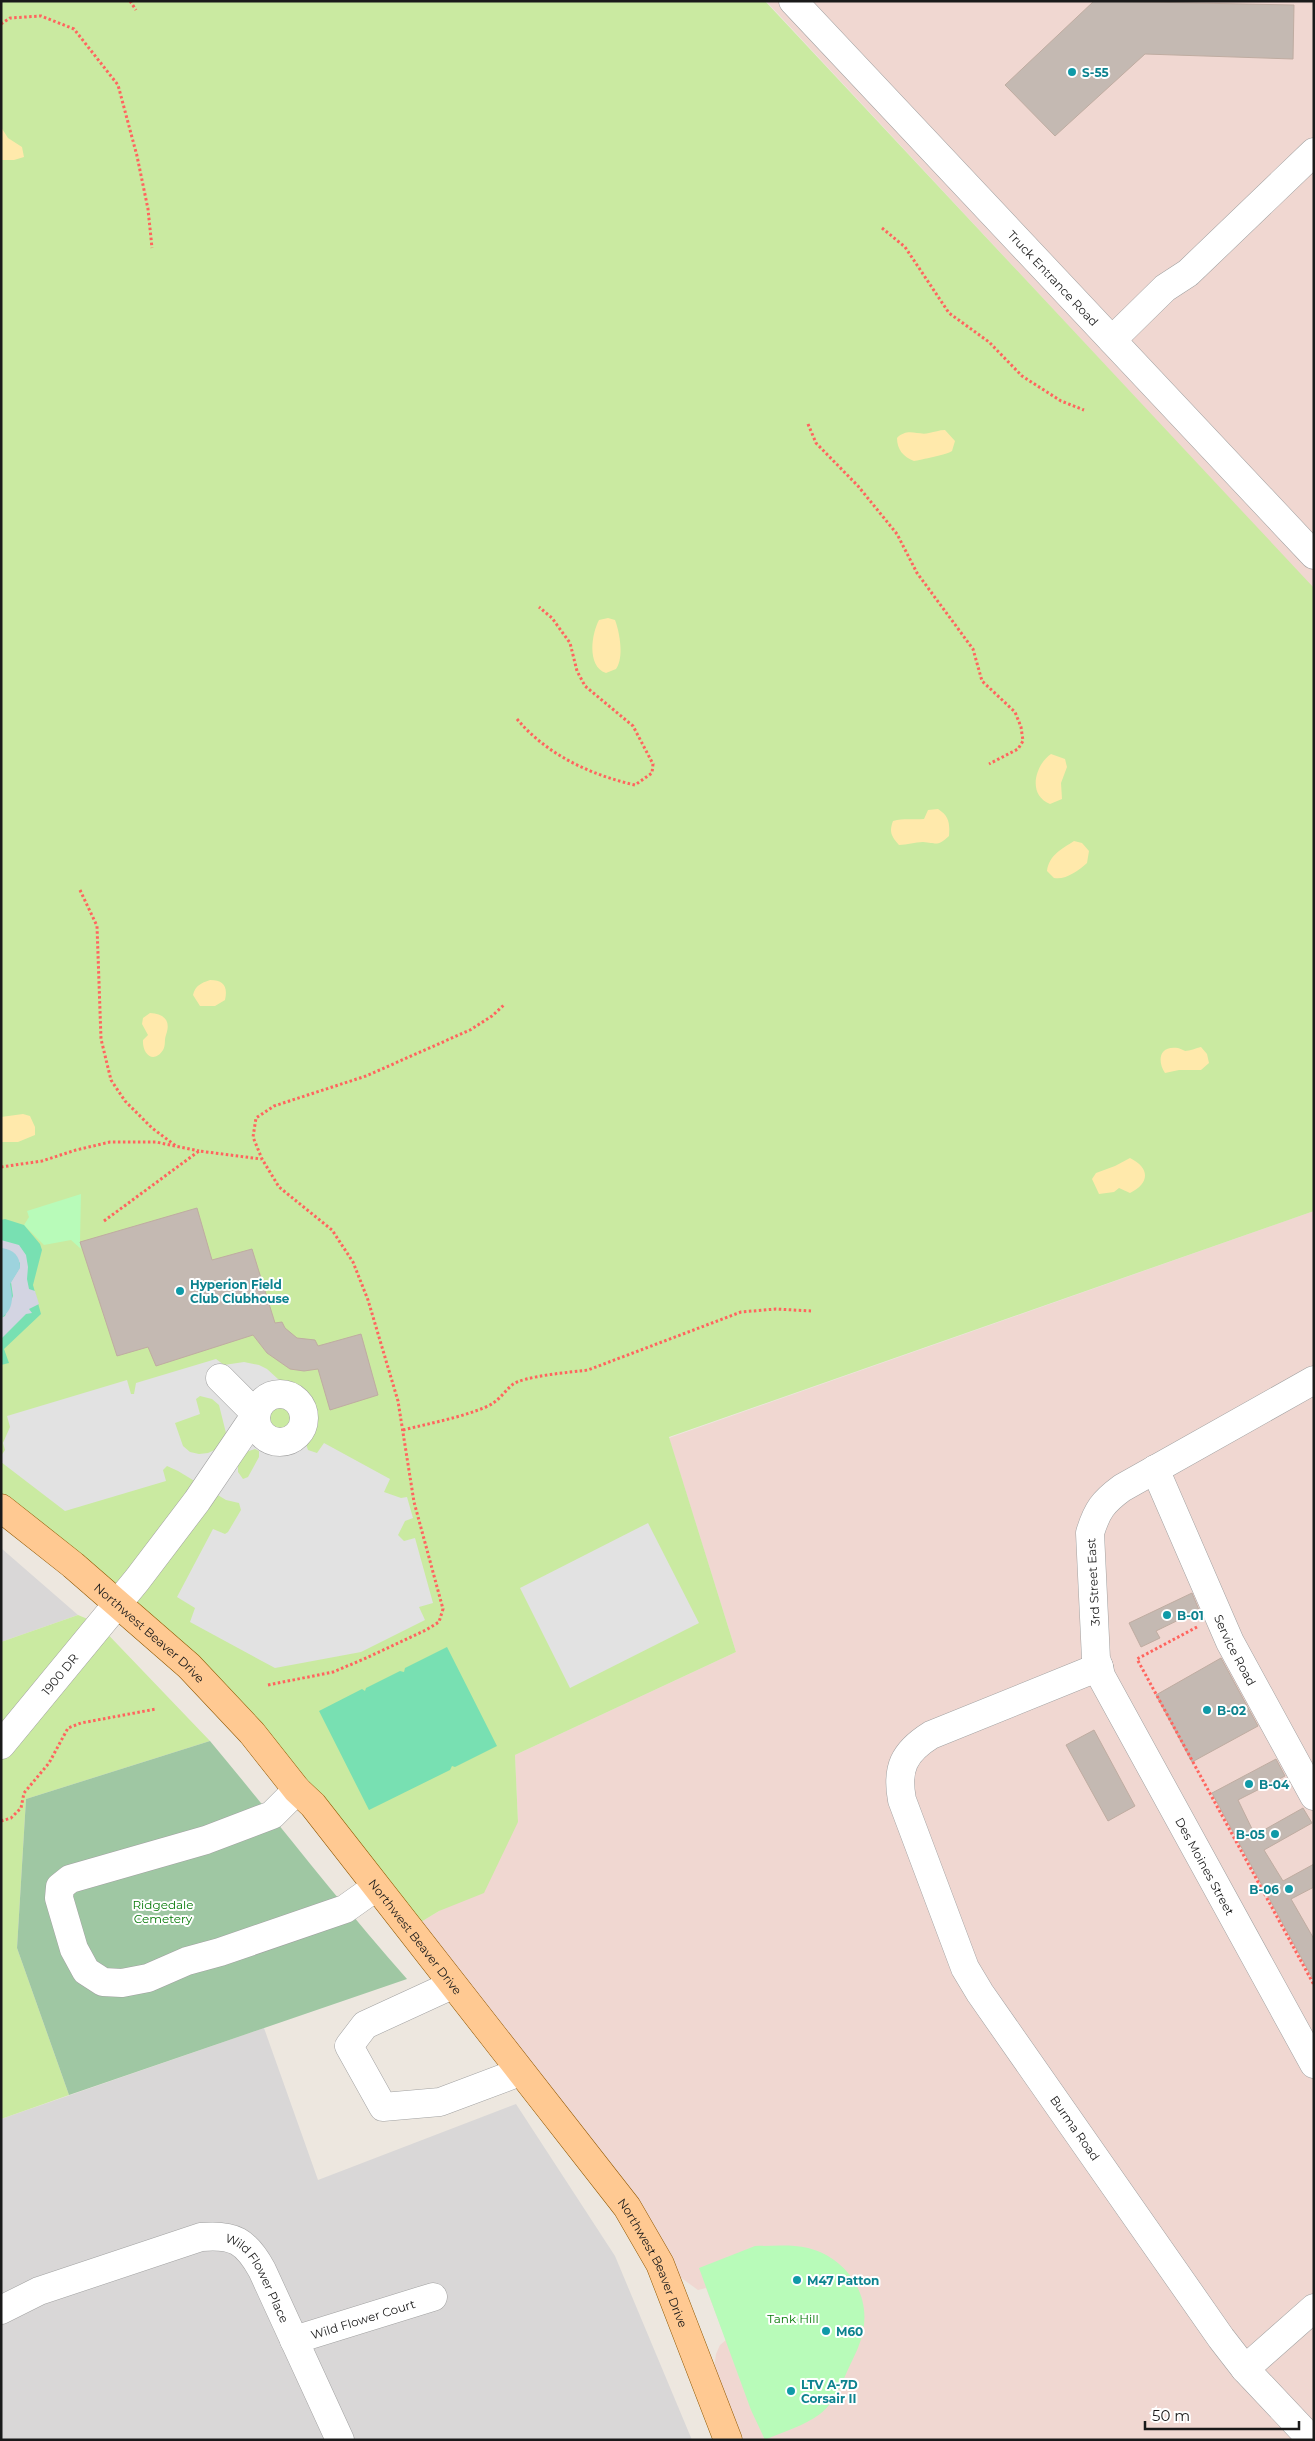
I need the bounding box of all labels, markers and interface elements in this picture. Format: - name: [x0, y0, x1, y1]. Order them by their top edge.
- place label: S-55: [1082, 65, 1109, 80]
- marker: S-55: [1066, 66, 1078, 78]
- street label: Truck Entrance Road: [1005, 227, 1102, 329]
- place label: Hyperion Field Club Clubhouse: [190, 1277, 290, 1306]
- marker: Hyperion Field Club Clubhouse: [174, 1285, 186, 1297]
- street label: 3rd Street East: [1083, 1538, 1103, 1626]
- street label: Northwest Beaver Drive: [91, 1580, 208, 1686]
- place label: B-01: [1177, 1608, 1204, 1623]
- marker: B-01: [1161, 1609, 1173, 1621]
- street label: Service Road: [1211, 1612, 1260, 1688]
- street label: 1900 DR: [38, 1650, 81, 1698]
- place label: B-02: [1217, 1703, 1246, 1718]
- marker: B-02: [1201, 1704, 1213, 1716]
- place label: B-04: [1259, 1777, 1290, 1792]
- marker: B-04: [1243, 1778, 1255, 1790]
- street label: Des Moines Street: [1172, 1815, 1238, 1918]
- place label: B-05: [1236, 1827, 1265, 1842]
- marker: B-05: [1269, 1828, 1281, 1840]
- street label: Northwest Beaver Drive: [366, 1876, 466, 1997]
- place label: B-06: [1249, 1882, 1279, 1897]
- marker: B-06: [1283, 1883, 1295, 1895]
- park label: Ridgedale Cemetery: [132, 1897, 194, 1926]
- street label: Burma Road: [1047, 2093, 1103, 2163]
- street label: Northwest Beaver Drive: [615, 2195, 691, 2329]
- street label: Wild Flower Place: [224, 2230, 293, 2325]
- place label: M47 Patton: [807, 2273, 879, 2288]
- marker: M47 Patton: [791, 2274, 803, 2286]
- street label: Wild Flower Court: [309, 2295, 417, 2342]
- park label: Tank Hill: [767, 2311, 819, 2326]
- place label: M60: [836, 2324, 863, 2339]
- marker: M60: [820, 2325, 832, 2337]
- place label: LTV A-7D Corsair II: [801, 2377, 858, 2406]
- marker: LTV A-7D Corsair II: [785, 2385, 797, 2397]
- scale bar: [1145, 2398, 1299, 2430]
- text: 50 m: [1152, 2406, 1190, 2425]

